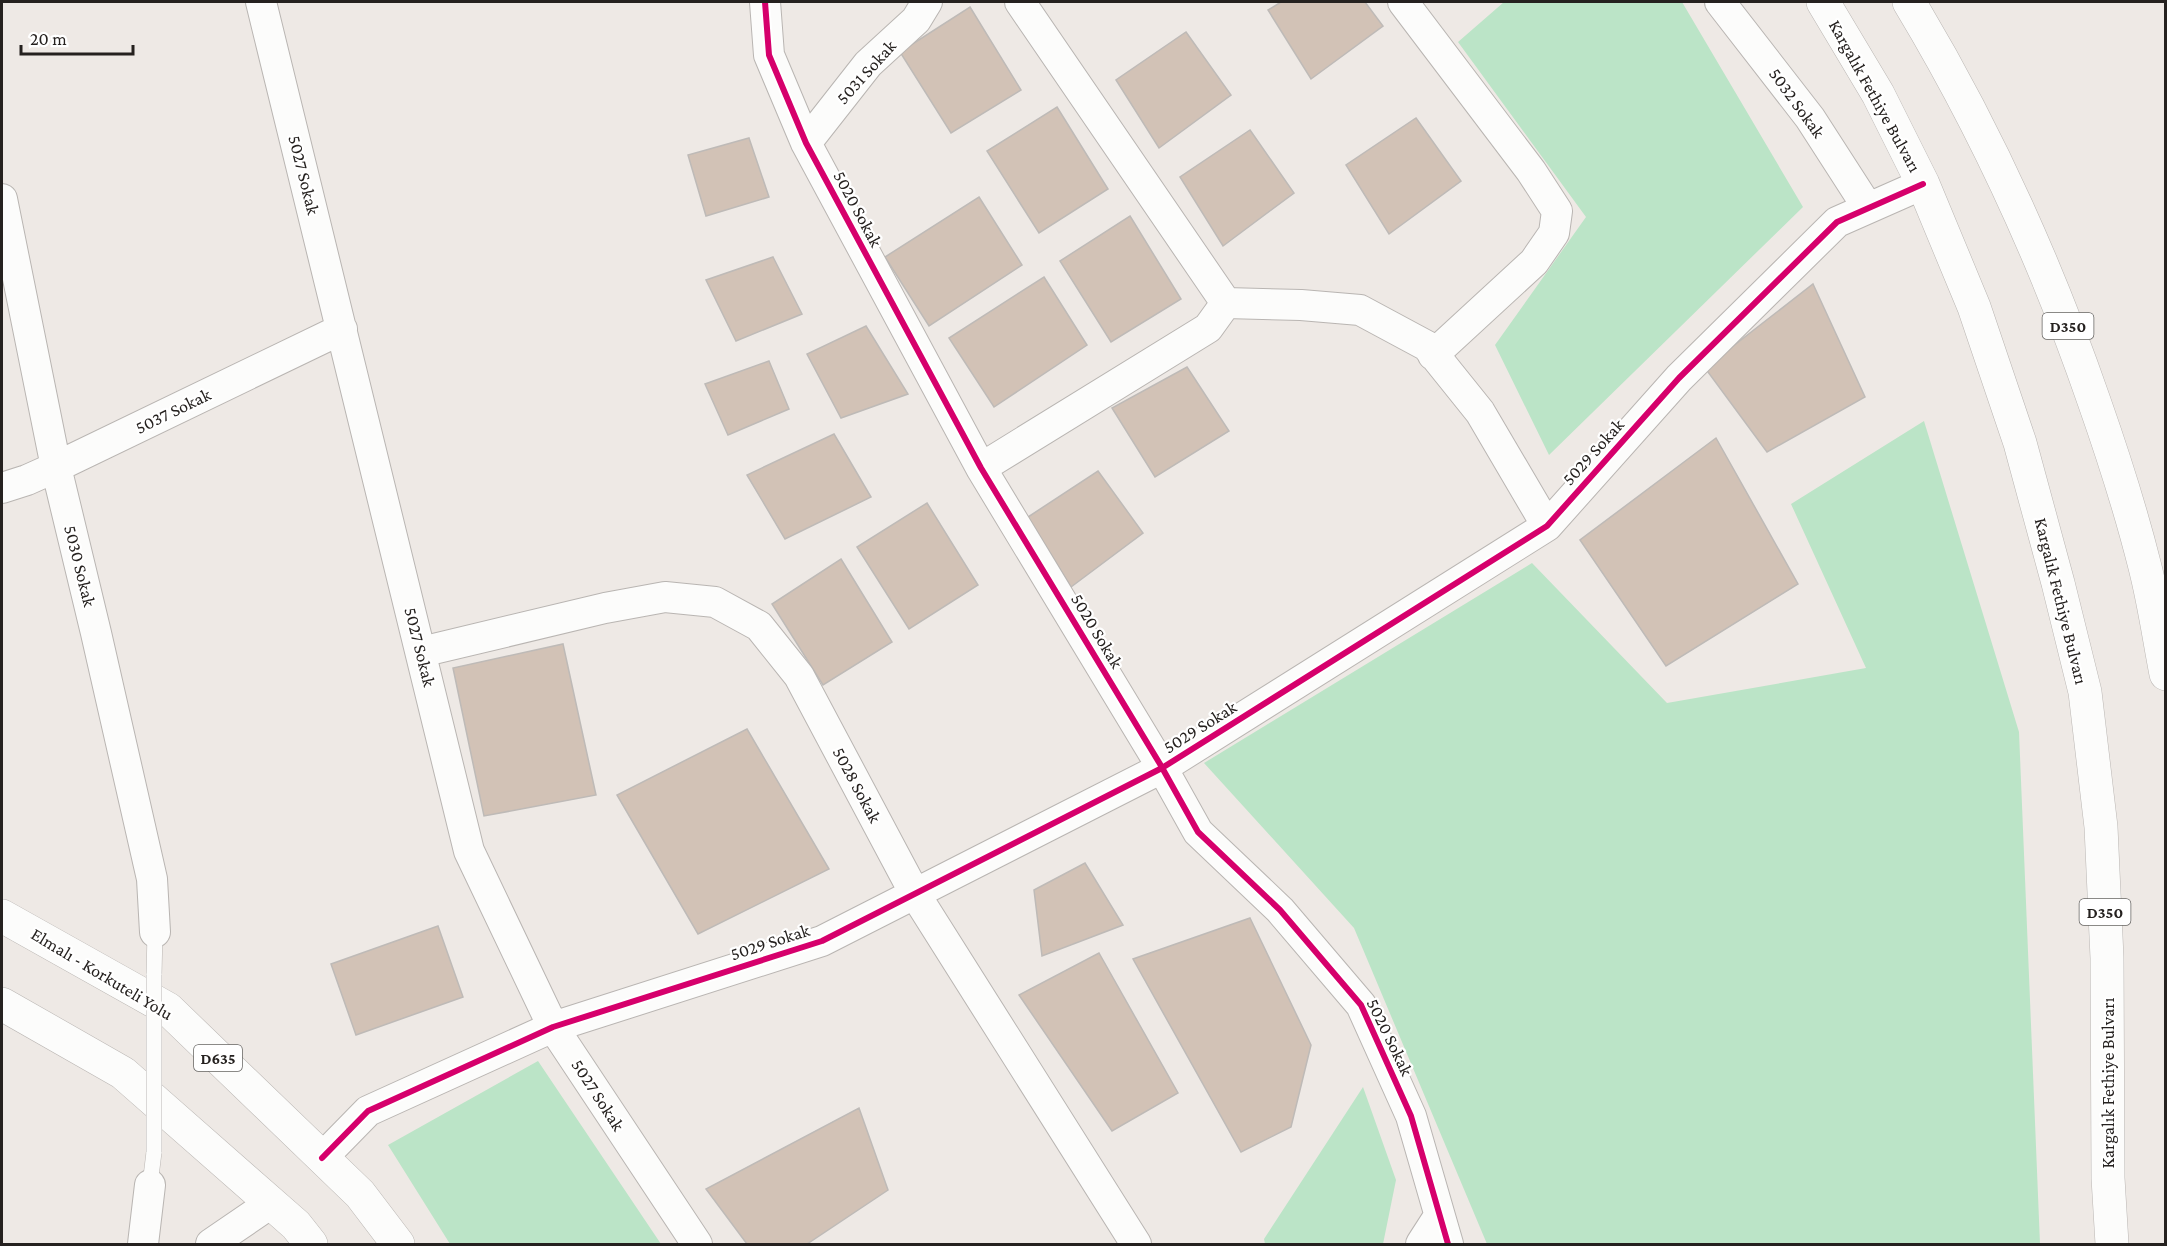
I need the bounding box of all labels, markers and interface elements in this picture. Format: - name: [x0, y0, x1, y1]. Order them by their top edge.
- street label: Kargalık Fethiye Bulvarı: [1825, 16, 1925, 176]
- scale bar: [21, 18, 134, 56]
- text: 20 m: [30, 29, 67, 49]
- street label: 5031 Sokak: [832, 36, 900, 108]
- street label: 5032 Sokak: [1765, 64, 1829, 142]
- street label: 5027 Sokak: [284, 133, 324, 217]
- street label: 5020 Sokak: [830, 167, 887, 251]
- road number: D350: [2042, 313, 2094, 339]
- street label: 5037 Sokak: [132, 384, 214, 438]
- street label: 5029 Sokak: [1558, 414, 1628, 489]
- street label: Kargalık Fethiye Bulvarı: [2031, 516, 2091, 687]
- street label: 5030 Sokak: [60, 523, 100, 609]
- street label: 5020 Sokak: [1067, 590, 1127, 672]
- street label: 5027 Sokak: [400, 605, 440, 689]
- street label: 5029 Sokak: [1160, 696, 1241, 757]
- street label: 5028 Sokak: [829, 744, 885, 827]
- road number: D350: [2080, 899, 2130, 925]
- street label: 5029 Sokak: [728, 920, 813, 964]
- street label: Elmalı - Korkuteli Yolu: [28, 924, 177, 1024]
- street label: 5020 Sokak: [1363, 995, 1417, 1079]
- street label: Kargalık Fethiye Bulvarı: [2098, 997, 2118, 1168]
- road number: D635: [194, 1045, 242, 1071]
- street label: 5027 Sokak: [567, 1055, 629, 1135]

